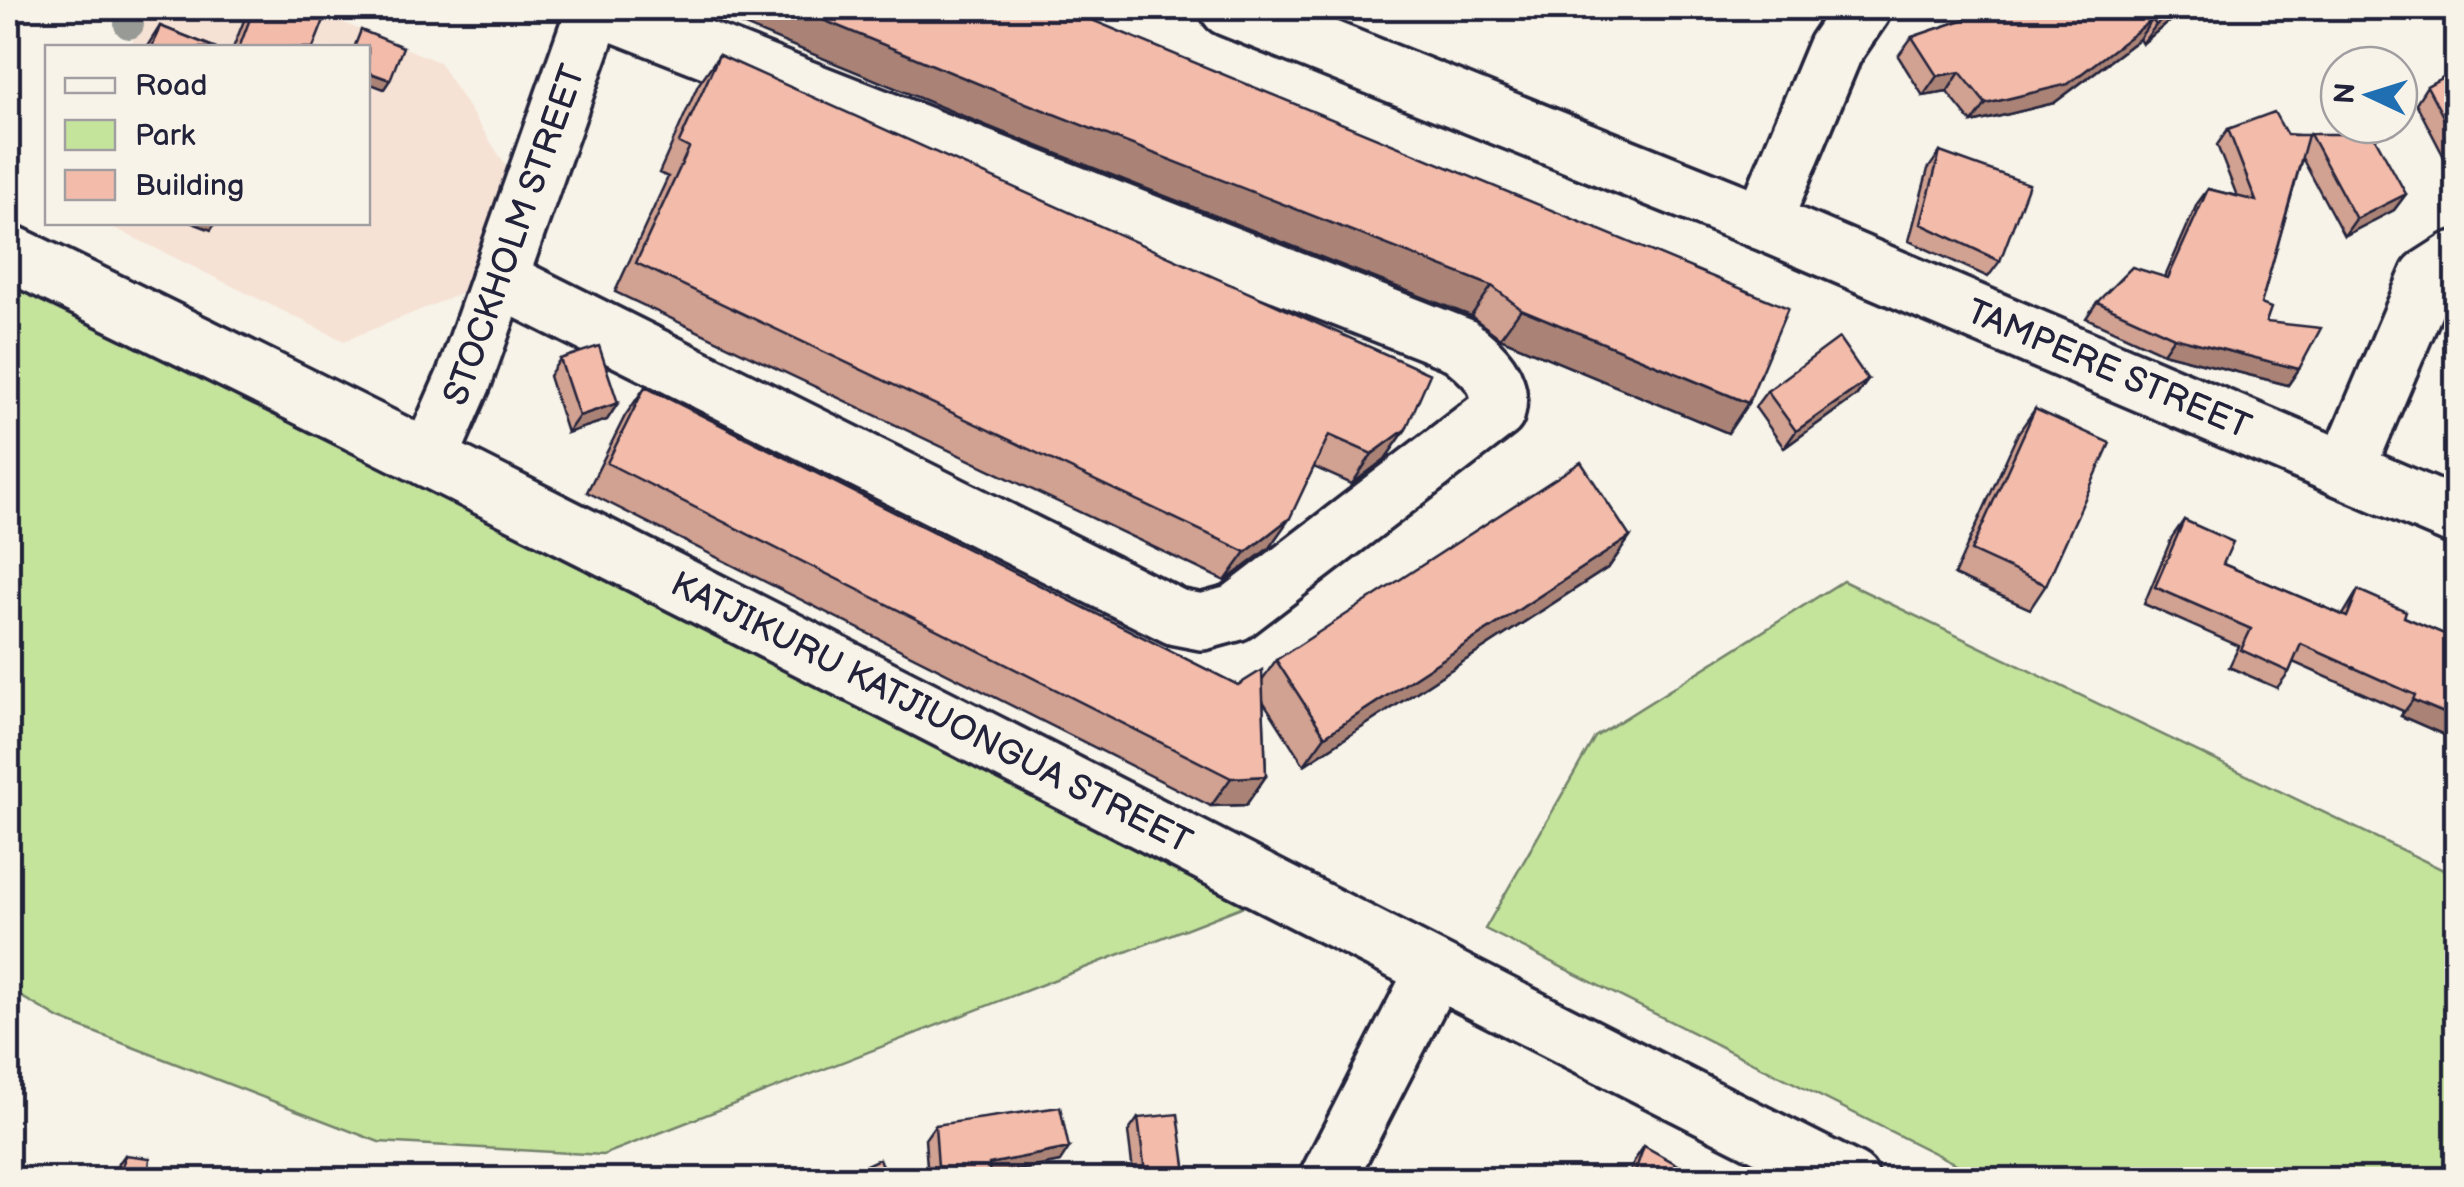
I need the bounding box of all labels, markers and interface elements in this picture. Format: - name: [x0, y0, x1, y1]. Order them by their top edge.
- legend: [45, 45, 370, 225]
- north arrow: [2319, 45, 2419, 145]
- street label: STOCKHOLM STREET: [434, 59, 595, 412]
- text: Road: [135, 68, 208, 104]
- text: N: [2328, 82, 2363, 105]
- text: Park: [135, 118, 195, 154]
- text: Building: [135, 168, 244, 204]
- street label: TAMPERE STREET: [1960, 290, 2257, 449]
- street label: KATJIKURU KATJIUONGUA STREET: [664, 563, 1199, 864]

